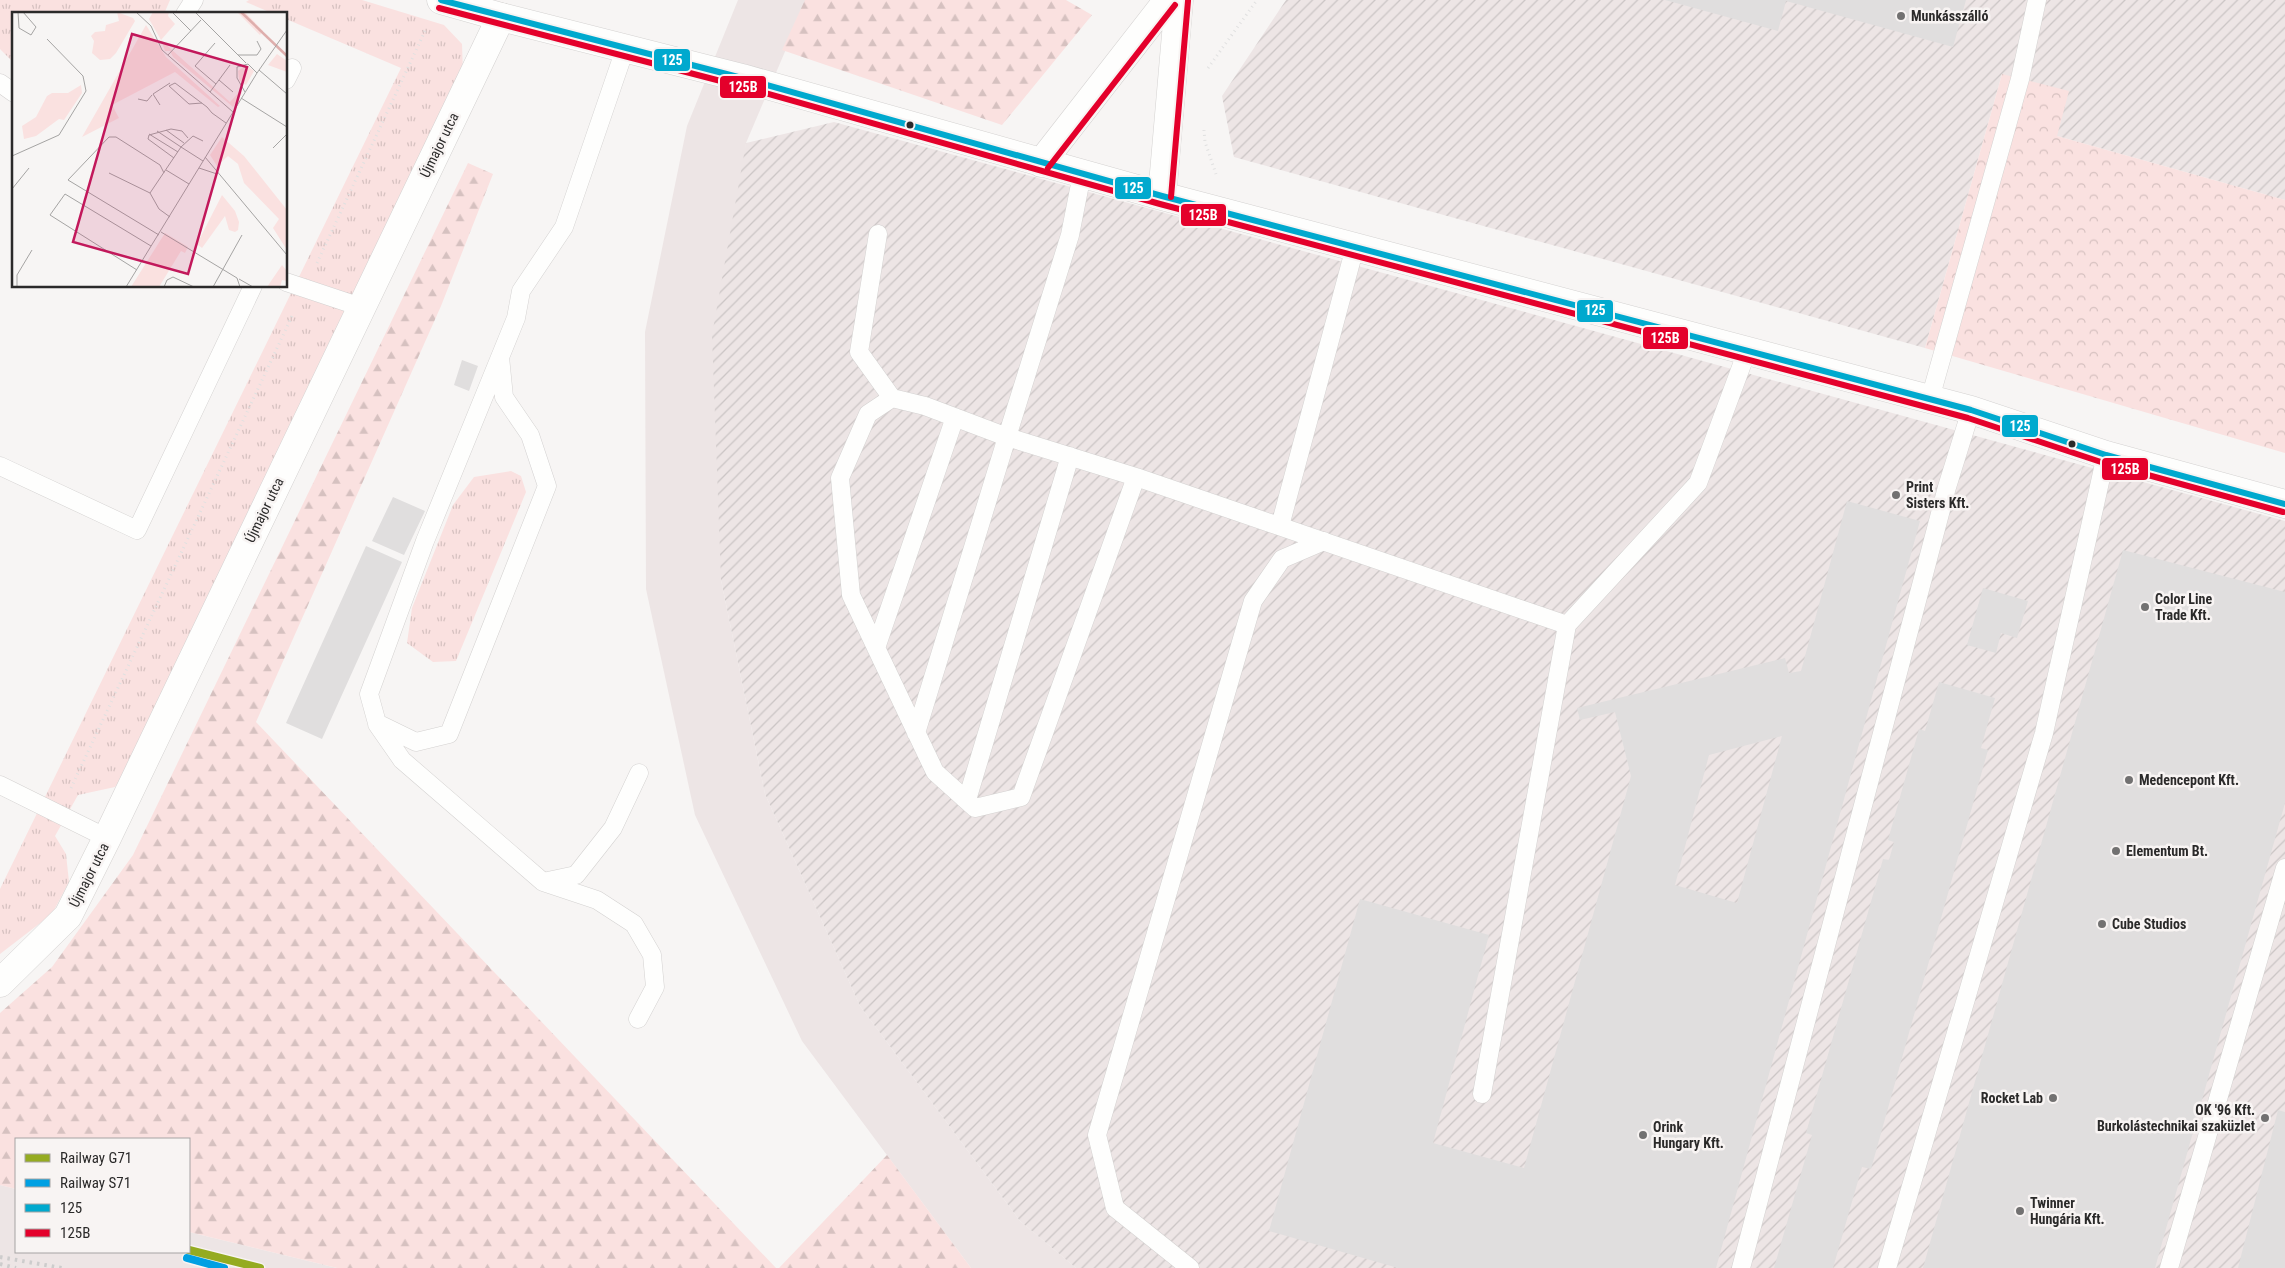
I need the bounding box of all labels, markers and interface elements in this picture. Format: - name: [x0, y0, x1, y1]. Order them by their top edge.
- place label: Munkásszálló: [1911, 8, 1988, 24]
- marker: Munkásszálló: [1895, 10, 1907, 22]
- inset map: [12, 12, 288, 288]
- line badge: 125: [653, 48, 691, 72]
- text: 125: [661, 52, 683, 68]
- line badge: 125B: [719, 75, 767, 99]
- text: 125B: [728, 79, 758, 95]
- street label: Újmajor utca: [416, 110, 462, 180]
- unlabelled marker: [905, 120, 915, 130]
- line badge: 125: [1114, 176, 1152, 200]
- text: 125: [1122, 180, 1144, 196]
- line badge: 125B: [1180, 203, 1227, 227]
- text: 125B: [1188, 207, 1218, 223]
- line badge: 125: [1576, 299, 1614, 323]
- text: 125: [1584, 302, 1606, 318]
- line badge: 125B: [1642, 326, 1689, 350]
- text: 125B: [1650, 330, 1680, 346]
- line badge: 125: [2001, 414, 2039, 438]
- text: 125: [2009, 418, 2031, 434]
- unlabelled marker: [2067, 439, 2077, 449]
- line badge: 125B: [2101, 457, 2149, 481]
- text: 125B: [2110, 461, 2140, 477]
- street label: Újmajor utca: [241, 475, 287, 545]
- place label: Print Sisters Kft.: [1906, 479, 1969, 511]
- marker: Print Sisters Kft.: [1890, 489, 1902, 501]
- place label: Color Line Trade Kft.: [2155, 591, 2212, 623]
- marker: Color Line Trade Kft.: [2139, 601, 2151, 613]
- place label: Medencepont Kft.: [2139, 772, 2239, 788]
- marker: Medencepont Kft.: [2123, 774, 2135, 786]
- street label: Újmajor utca: [65, 840, 112, 910]
- place label: Elementum Bt.: [2126, 843, 2208, 859]
- marker: Elementum Bt.: [2110, 845, 2122, 857]
- place label: Cube Studios: [2112, 916, 2186, 932]
- marker: Cube Studios: [2096, 918, 2108, 930]
- place label: Rocket Lab: [1981, 1090, 2043, 1106]
- marker: Rocket Lab: [2047, 1092, 2059, 1104]
- place label: OK '96 Kft. Burkolástechnikai szaküzlet: [2097, 1102, 2255, 1134]
- marker: OK '96 Kft. Burkolástechnikai szaküzlet: [2259, 1112, 2271, 1124]
- place label: Orink Hungary Kft.: [1653, 1119, 1724, 1151]
- marker: Orink Hungary Kft.: [1637, 1129, 1649, 1141]
- legend: [15, 1138, 190, 1253]
- text: Railway G71: [60, 1149, 132, 1167]
- text: Railway S71: [60, 1174, 131, 1192]
- place label: Twinner Hungária Kft.: [2030, 1195, 2105, 1227]
- text: 125: [60, 1199, 82, 1217]
- marker: Twinner Hungária Kft.: [2014, 1205, 2026, 1217]
- text: 125B: [60, 1224, 90, 1242]

